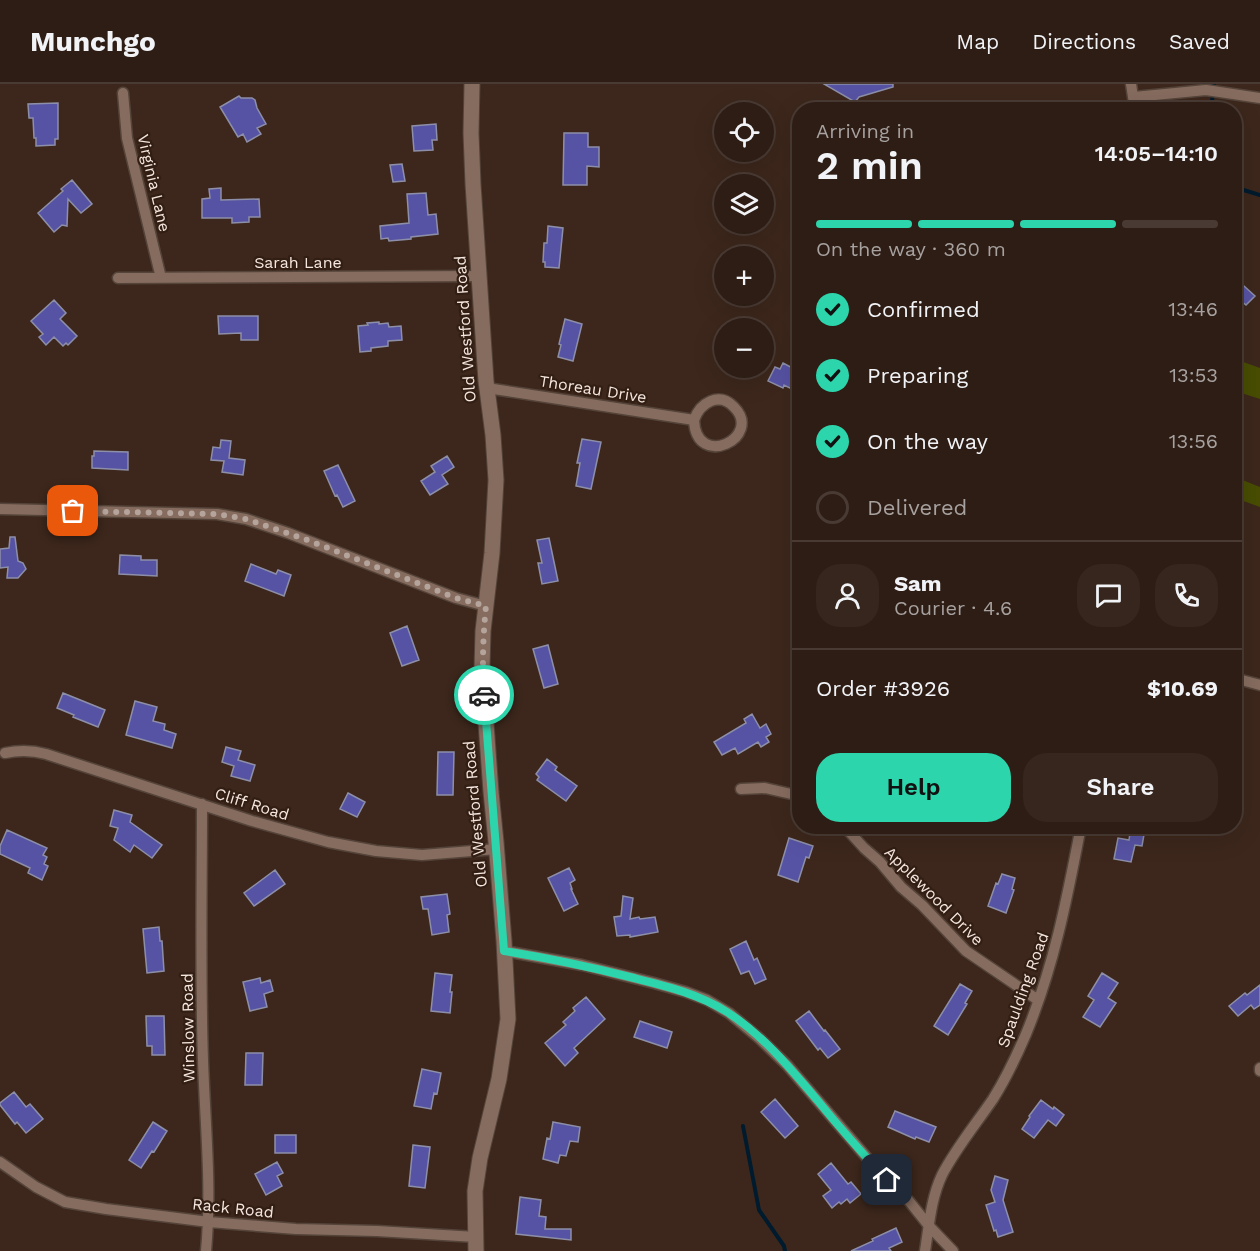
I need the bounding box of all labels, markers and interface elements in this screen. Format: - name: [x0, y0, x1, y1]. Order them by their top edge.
- text: Munchgo: [30, 25, 156, 58]
- text: Map: [956, 29, 999, 54]
- text: Directions: [1032, 29, 1136, 54]
- text: Saved: [1169, 29, 1230, 54]
- map controls: [714, 102, 774, 378]
- button: locate: [714, 102, 774, 162]
- text: Arriving in: [816, 119, 914, 143]
- street label: Virginia Lane: [134, 132, 174, 234]
- text: 14:05–14:10: [1095, 141, 1218, 166]
- text: 2 min: [816, 143, 923, 188]
- button: layers: [714, 174, 774, 234]
- text: On the way · 360 m: [816, 237, 1006, 261]
- button: +: [714, 246, 774, 306]
- street label: Sarah Lane: [254, 253, 342, 272]
- street label: Old Westford Road: [450, 255, 480, 403]
- icon: check: [816, 293, 849, 326]
- text: Confirmed: [867, 297, 980, 322]
- text: 13:46: [1168, 297, 1218, 321]
- button: −: [714, 318, 774, 378]
- icon: check: [816, 359, 849, 392]
- text: Preparing: [867, 363, 968, 388]
- text: 13:53: [1169, 363, 1218, 387]
- street label: Thoreau Drive: [538, 371, 648, 407]
- icon: check: [816, 425, 849, 458]
- text: On the way: [867, 429, 988, 454]
- text: 13:56: [1169, 429, 1218, 453]
- pin: [47, 485, 98, 536]
- icon: bag: [56, 494, 89, 527]
- text: Delivered: [867, 495, 967, 520]
- button: person: [816, 564, 879, 627]
- button: chat: [1077, 564, 1140, 627]
- button: phone: [1155, 564, 1218, 627]
- text: Sam: [894, 571, 942, 596]
- text: Courier · 4.6: [894, 596, 1012, 620]
- courier: [454, 665, 514, 725]
- text: Order #3926: [816, 676, 950, 701]
- text: $10.69: [1147, 676, 1218, 701]
- icon: car: [468, 679, 501, 712]
- street label: Old Westford Road: [459, 740, 491, 888]
- button: Help: [816, 753, 1011, 822]
- button: Share: [1023, 753, 1218, 822]
- street label: Cliff Road: [213, 784, 291, 824]
- street label: Applewood Drive: [881, 843, 987, 949]
- street label: Spaulding Road: [993, 930, 1053, 1050]
- street label: Winslow Road: [178, 973, 198, 1083]
- pin: [861, 1154, 912, 1205]
- icon: home: [870, 1163, 903, 1196]
- street label: Rack Road: [191, 1194, 275, 1222]

